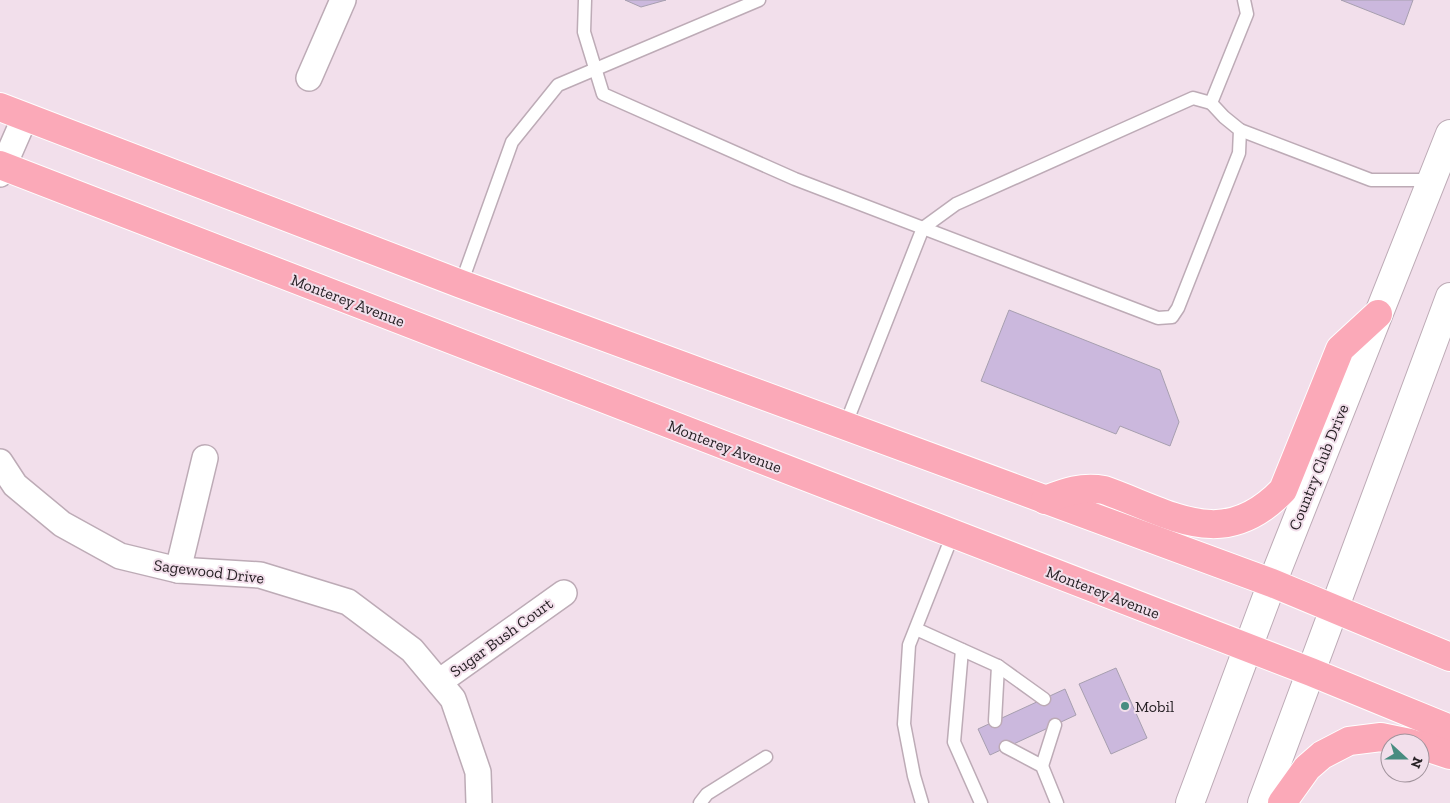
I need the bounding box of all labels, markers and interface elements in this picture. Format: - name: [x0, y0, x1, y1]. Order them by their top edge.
- street label: Monterey Avenue: [288, 270, 407, 331]
- street label: Country Club Drive: [1285, 401, 1352, 533]
- street label: Monterey Avenue: [665, 416, 784, 477]
- street label: Sagewood Drive: [153, 555, 265, 588]
- street label: Monterey Avenue: [1043, 562, 1162, 623]
- street label: Sugar Bush Court: [446, 594, 556, 681]
- place label: Mobil: [1135, 697, 1174, 716]
- marker: Mobil: [1119, 700, 1131, 712]
- north arrow: [1380, 733, 1430, 783]
- text: N: [1407, 754, 1427, 771]

